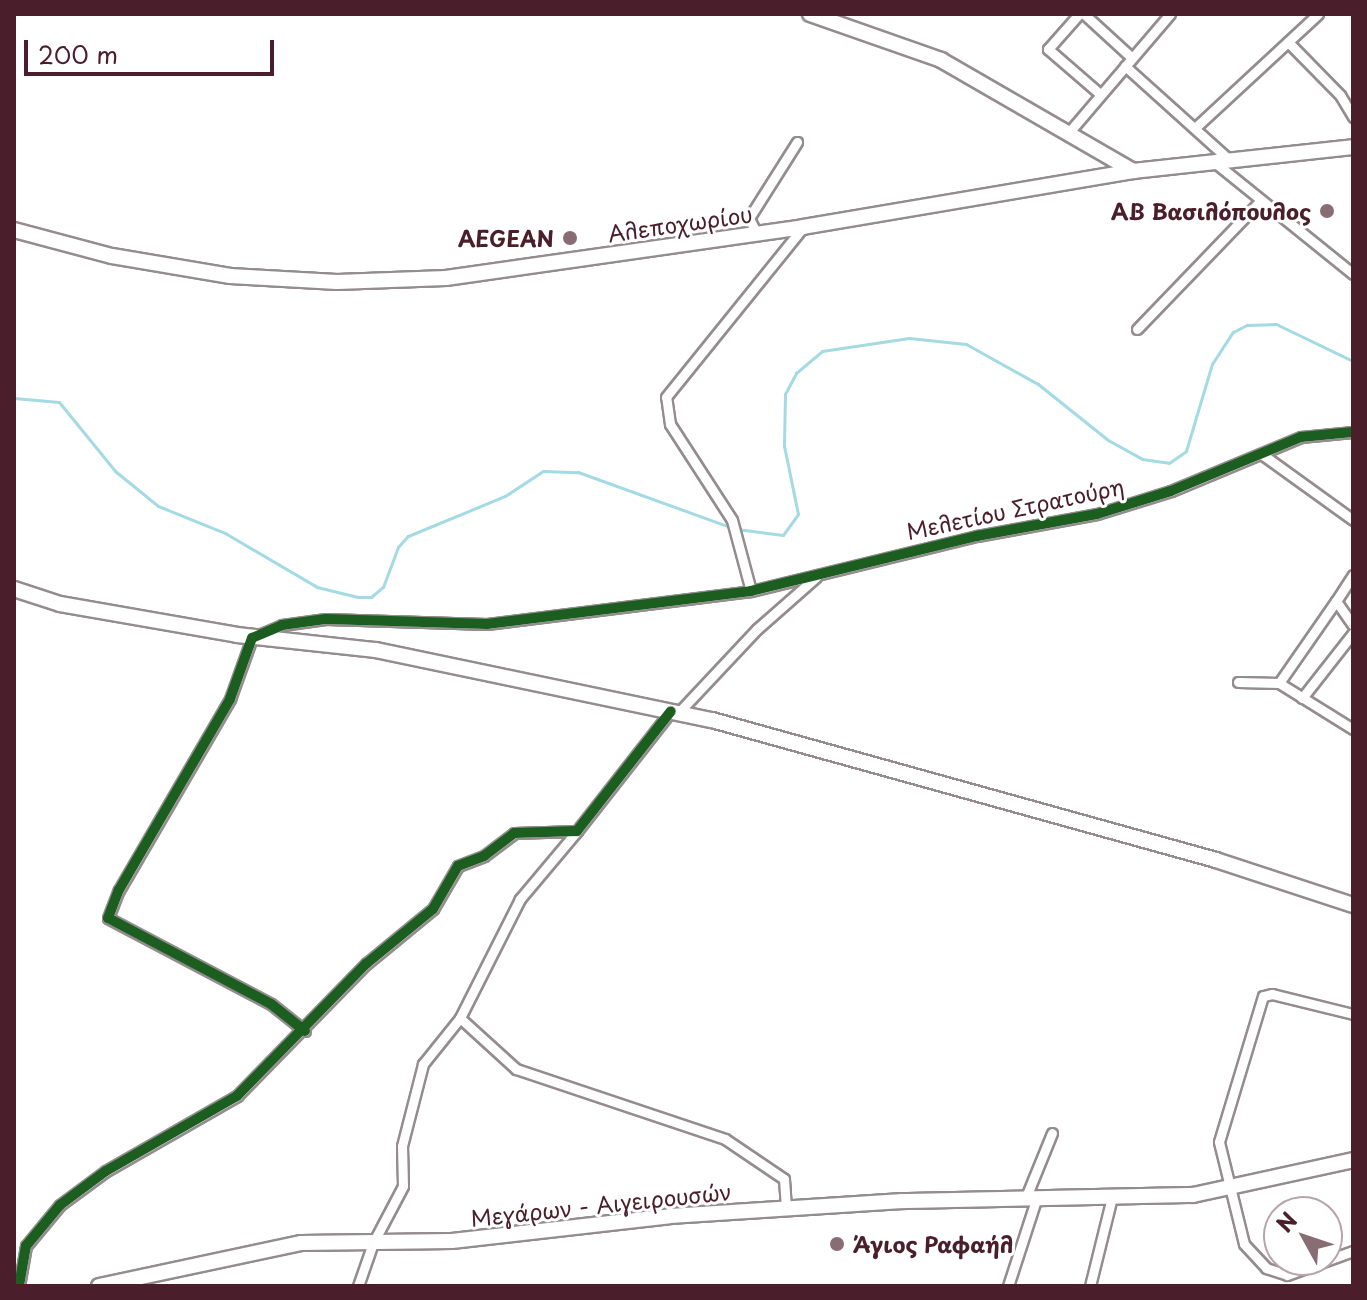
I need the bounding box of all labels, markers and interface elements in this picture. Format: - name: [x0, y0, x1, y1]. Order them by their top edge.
- scale bar: [28, 24, 278, 74]
- text: 200 m: [38, 36, 118, 72]
- place label: ΑΒ Βασιλόπουλος: [1110, 198, 1311, 224]
- street label: Αλεποχωρίου: [606, 200, 754, 246]
- marker: ΑΒ Βασιλόπουλος: [1318, 202, 1336, 220]
- place label: AEGEAN: [458, 225, 554, 251]
- marker: AEGEAN: [561, 229, 579, 247]
- street label: Μελετίου Στρατούρη: [904, 472, 1126, 544]
- street label: Μεγάρων - Αιγειρουσών: [469, 1177, 733, 1231]
- north arrow: [1263, 1196, 1343, 1276]
- text: N: [1268, 1204, 1304, 1239]
- place label: Άγιος Ραφαήλ: [853, 1231, 1013, 1257]
- marker: Άγιος Ραφαήλ: [828, 1235, 846, 1253]

